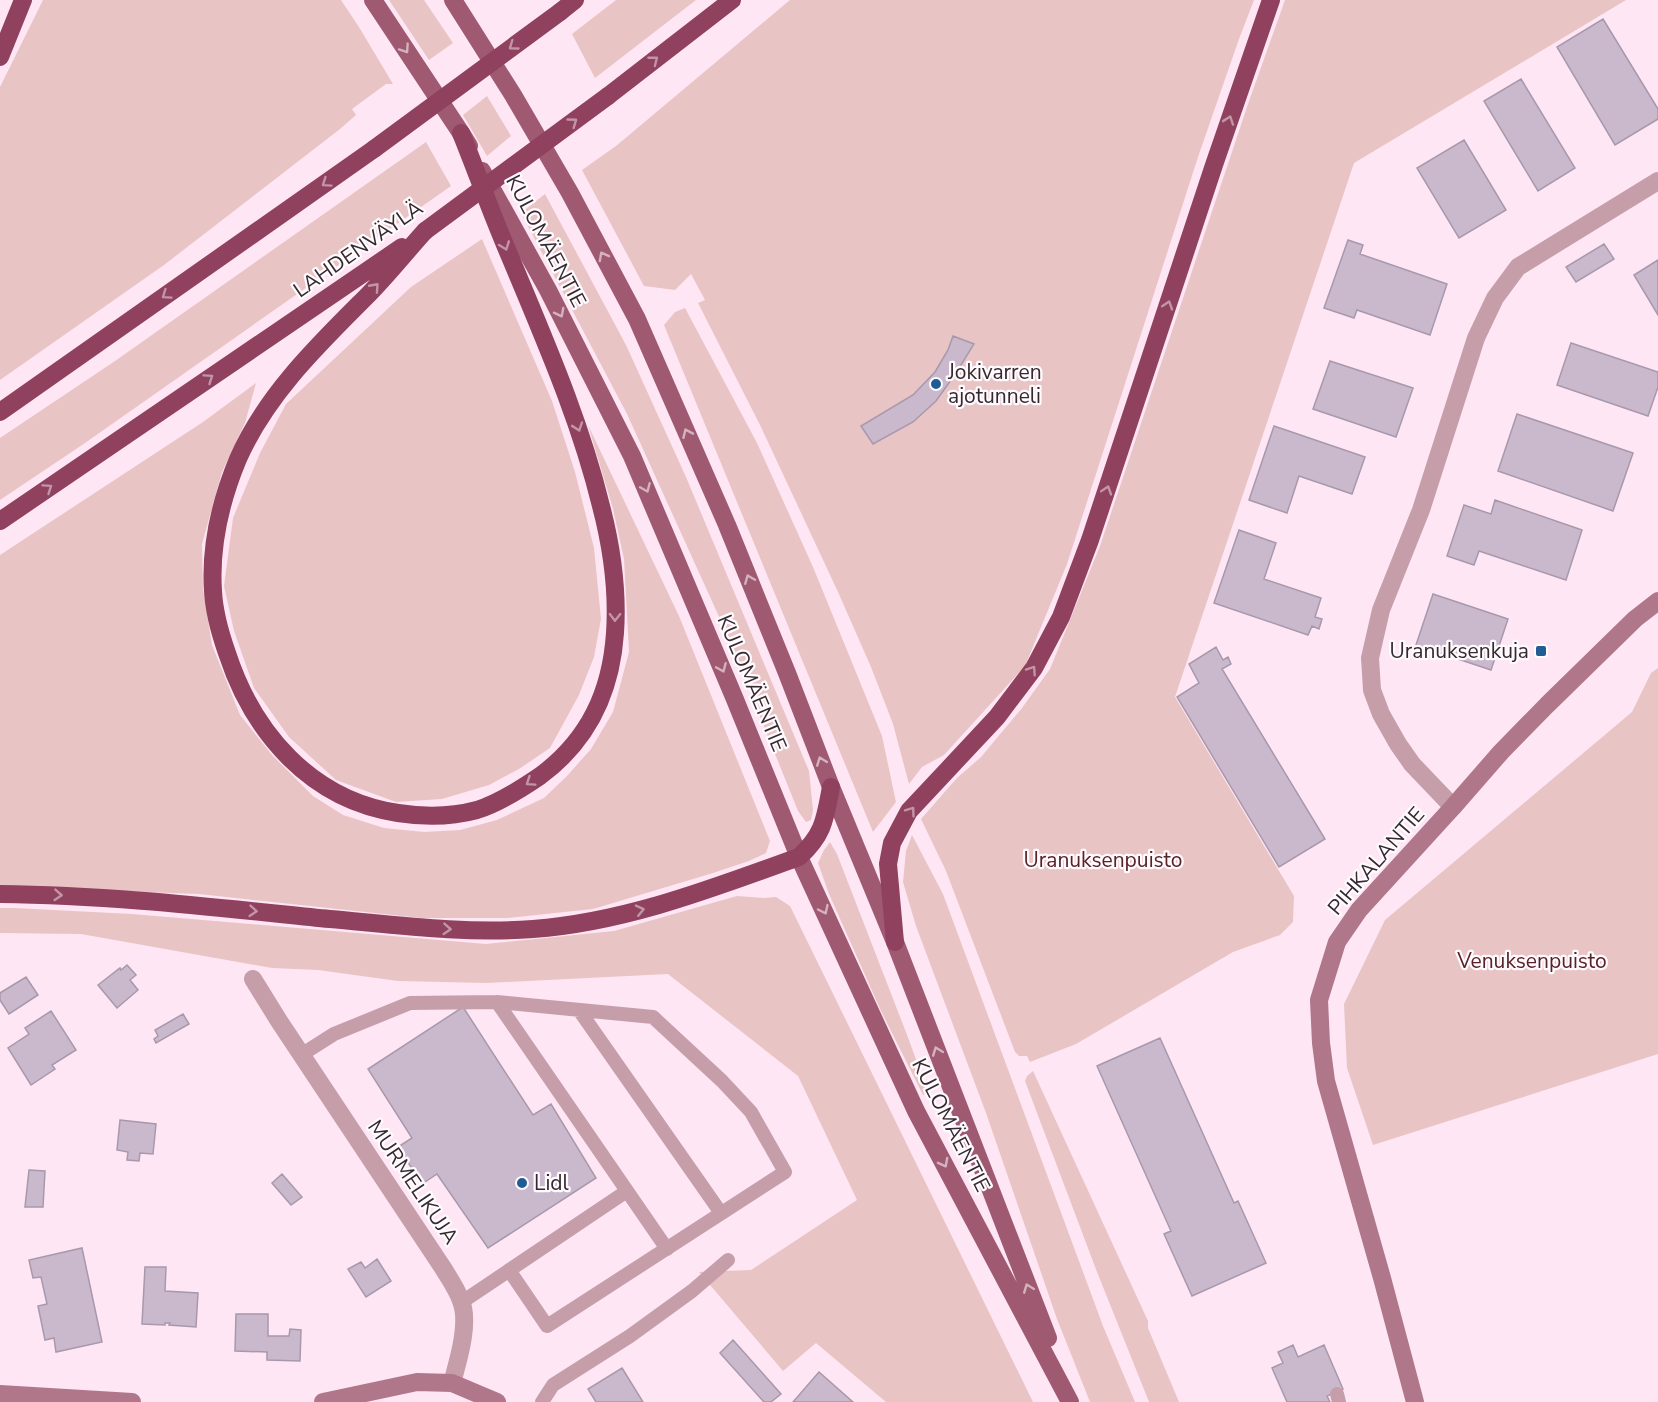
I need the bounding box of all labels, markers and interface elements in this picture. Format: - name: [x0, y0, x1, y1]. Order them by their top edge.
- one-way arrow: [508, 39, 519, 50]
- one-way arrow: [398, 42, 409, 53]
- one-way arrow: [648, 57, 659, 68]
- one-way arrow: [1222, 115, 1235, 126]
- one-way arrow: [567, 118, 578, 129]
- street label: KULOMÄENTIE: [499, 170, 593, 312]
- one-way arrow: [321, 176, 332, 187]
- street label: LAHDENVÄYLÄ: [288, 194, 428, 304]
- one-way arrow: [498, 240, 511, 251]
- one-way arrow: [599, 252, 611, 263]
- one-way arrow: [368, 283, 379, 294]
- one-way arrow: [162, 288, 173, 299]
- one-way arrow: [1160, 300, 1173, 311]
- one-way arrow: [553, 307, 564, 317]
- place label: Jokivarren ajotunneli: [947, 358, 1042, 410]
- one-way arrow: [203, 374, 214, 385]
- marker: Jokivarren ajotunneli: [929, 377, 943, 391]
- one-way arrow: [571, 421, 583, 432]
- one-way arrow: [682, 428, 694, 439]
- one-way arrow: [638, 482, 650, 493]
- one-way arrow: [42, 484, 53, 495]
- one-way arrow: [1099, 485, 1112, 496]
- one-way arrow: [744, 574, 756, 585]
- street label: KULOMÄENTIE: [711, 610, 793, 756]
- one-way arrow: [609, 613, 621, 622]
- place label: Uranuksenkuja: [1390, 637, 1529, 665]
- marker: Uranuksenkuja: [1534, 644, 1548, 658]
- one-way arrow: [714, 662, 726, 673]
- one-way arrow: [1025, 665, 1036, 676]
- one-way arrow: [815, 756, 828, 766]
- one-way arrow: [526, 775, 537, 786]
- street label: PIHKALANTIE: [1321, 801, 1431, 921]
- one-way arrow: [904, 806, 915, 817]
- park label: Uranuksenpuisto: [1024, 846, 1182, 874]
- one-way arrow: [54, 888, 63, 901]
- one-way arrow: [248, 904, 257, 917]
- one-way arrow: [635, 904, 645, 917]
- one-way arrow: [816, 904, 828, 915]
- one-way arrow: [442, 922, 451, 935]
- park label: Venuksenpuisto: [1456, 947, 1607, 975]
- one-way arrow: [931, 1046, 944, 1057]
- street label: KULOMÄENTIE: [905, 1053, 997, 1197]
- street label: MURMELIKUJA: [361, 1114, 465, 1250]
- one-way arrow: [937, 1157, 948, 1167]
- place label: Lidl: [534, 1169, 570, 1197]
- marker: Lidl: [515, 1176, 529, 1190]
- one-way arrow: [1023, 1283, 1036, 1294]

